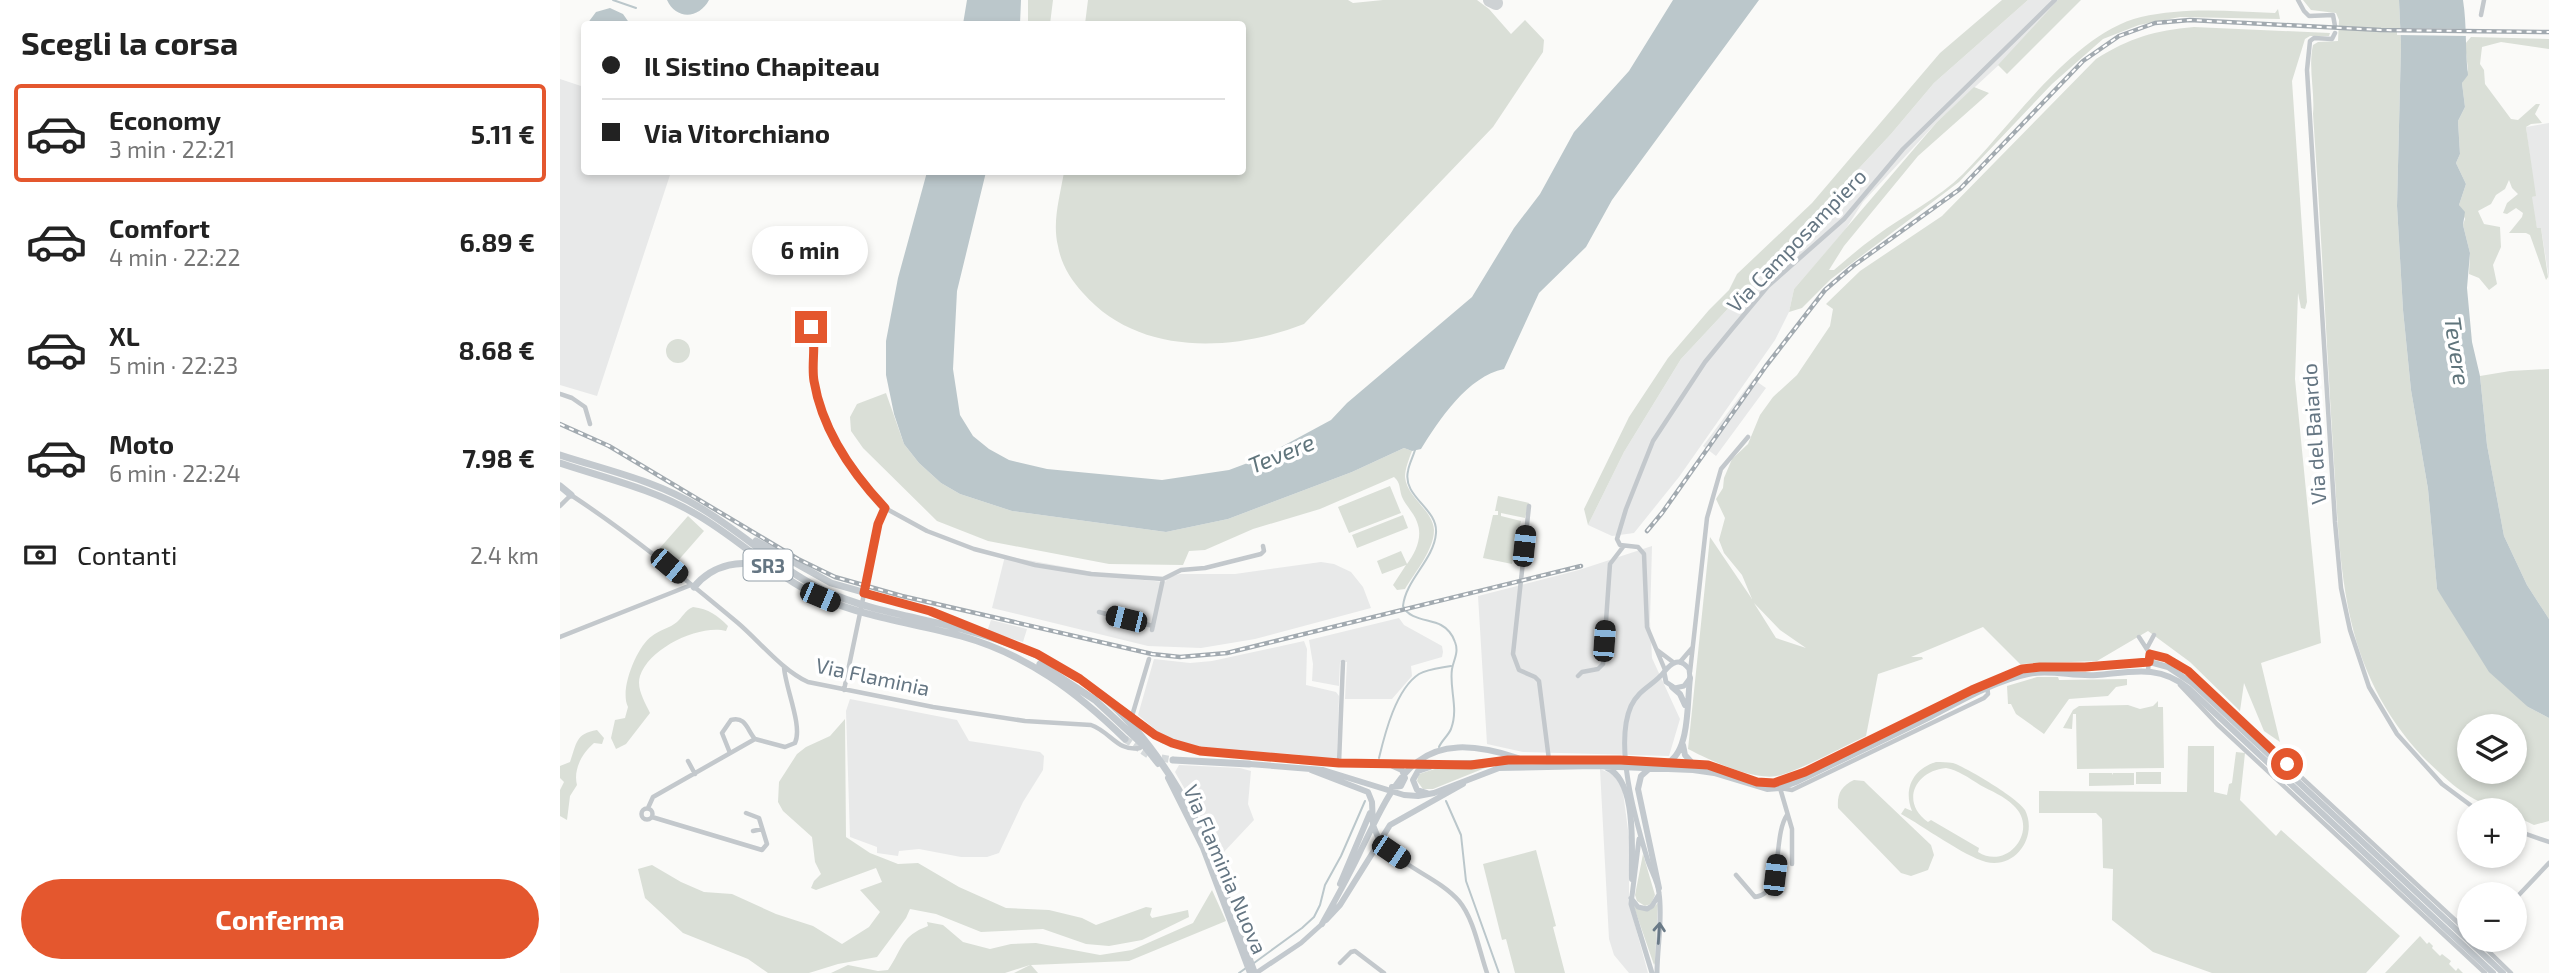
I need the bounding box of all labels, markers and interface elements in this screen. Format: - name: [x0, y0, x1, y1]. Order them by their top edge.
- text: Scegli la corsa: [21, 23, 238, 61]
- text: Il Sistino Chapiteau: [644, 50, 880, 81]
- icon: car: [25, 102, 88, 165]
- text: Economy: [109, 104, 221, 135]
- text: Via Vitorchiano: [644, 117, 830, 148]
- text: 5.11 €: [471, 118, 535, 149]
- text: 3 min · 22:21: [109, 135, 235, 163]
- street label: Via Camposampiero: [1721, 163, 1871, 317]
- icon: car: [25, 210, 88, 273]
- text: Comfort: [109, 212, 210, 243]
- text: 6.89 €: [459, 226, 535, 257]
- callout: 6 min: [753, 226, 869, 274]
- text: 6 min: [781, 236, 839, 264]
- text: 4 min · 22:22: [109, 243, 240, 271]
- route end: [795, 311, 827, 343]
- water label: Tevere: [2439, 315, 2477, 387]
- icon: car: [25, 318, 88, 381]
- text: XL: [109, 320, 140, 351]
- text: 8.68 €: [459, 334, 535, 365]
- text: 5 min · 22:23: [109, 351, 238, 379]
- street label: Via del Baiardo: [2296, 363, 2330, 505]
- icon: car: [25, 426, 88, 489]
- water label: Tevere: [1244, 427, 1318, 479]
- text: Moto: [109, 428, 174, 459]
- text: 7.98 €: [462, 442, 535, 473]
- text: 6 min · 22:24: [109, 459, 241, 487]
- car: [1512, 524, 1537, 568]
- icon: cash: [21, 536, 59, 574]
- text: Contanti: [77, 539, 177, 570]
- text: 2.4 km: [470, 541, 539, 569]
- car: [647, 544, 692, 588]
- road number: SR3: [744, 550, 792, 580]
- car: [797, 579, 844, 615]
- car: [1104, 604, 1149, 634]
- car: [1593, 619, 1616, 663]
- street label: Via Flaminia: [814, 652, 932, 700]
- map controls: [2457, 714, 2527, 952]
- button: layers: [2457, 714, 2527, 784]
- route start: [2271, 748, 2303, 780]
- street label: Via Flaminia Nuova: [1179, 781, 1273, 957]
- button: +: [2457, 798, 2527, 868]
- car: [1368, 832, 1415, 872]
- car: [1763, 853, 1788, 897]
- button: Conferma: [21, 879, 539, 959]
- button: −: [2457, 882, 2527, 952]
- one-way arrow: [1653, 922, 1666, 945]

